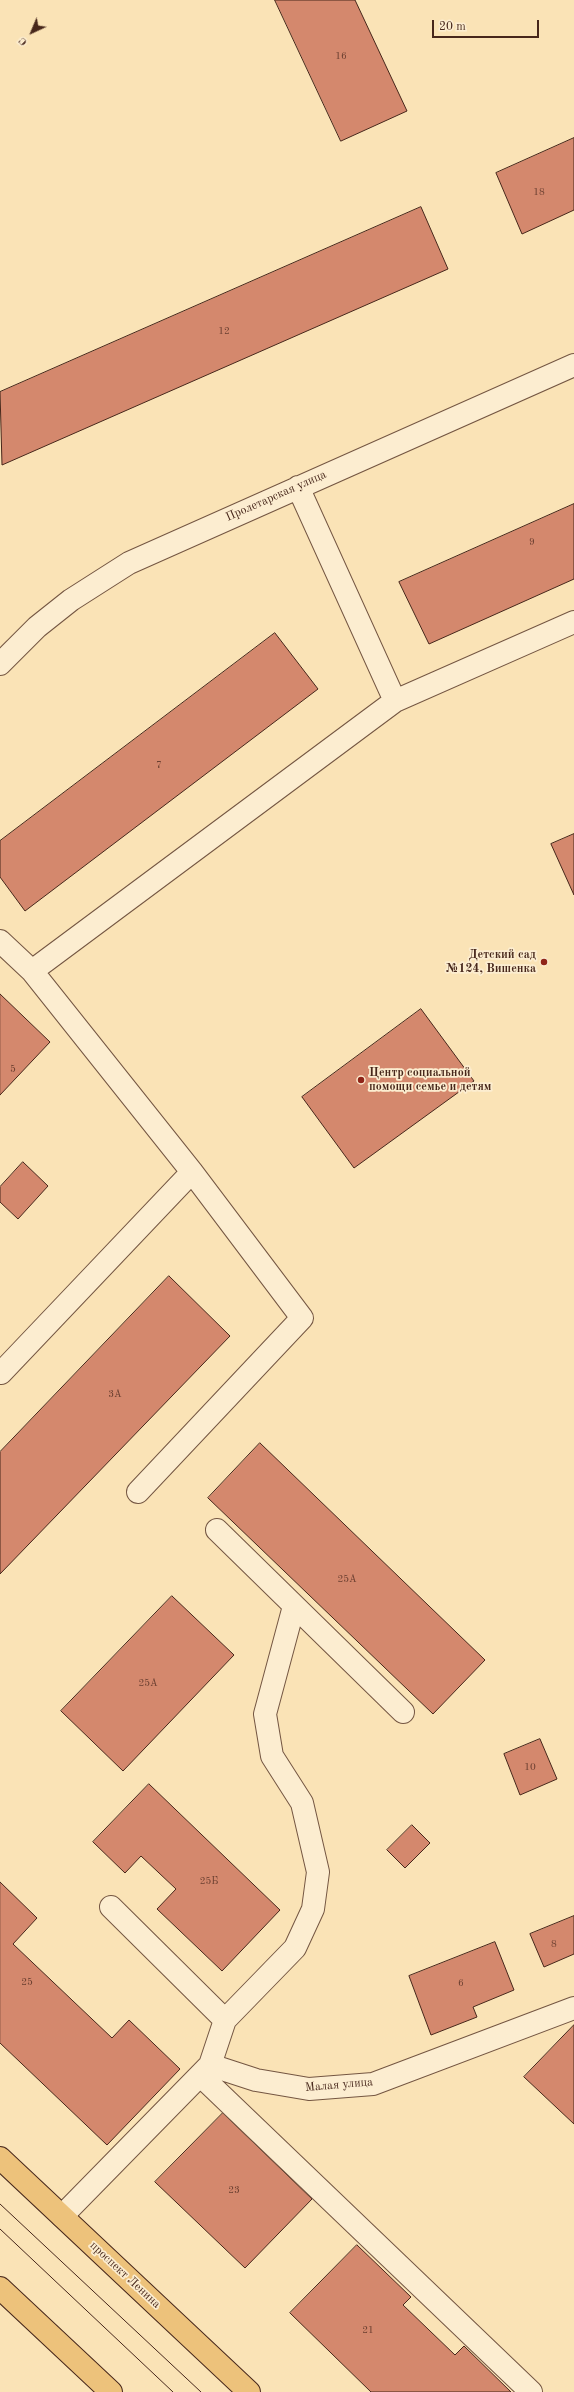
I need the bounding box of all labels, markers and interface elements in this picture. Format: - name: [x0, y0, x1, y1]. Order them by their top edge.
- north arrow: [12, 12, 52, 52]
- scale bar: [434, 12, 541, 38]
- text: 20 m: [439, 21, 466, 33]
- text: С: [17, 35, 30, 47]
- house number: 16: [335, 50, 347, 62]
- house number: 18: [533, 186, 545, 198]
- house number: 12: [218, 325, 230, 337]
- street label: Пролетарская улица: [224, 467, 328, 525]
- house number: 9: [529, 536, 535, 548]
- house number: 7: [156, 759, 162, 771]
- place label: Детский сад №124, Вишенка: [446, 948, 536, 976]
- marker: Детский сад №124, Вишенка: [539, 957, 549, 967]
- house number: 5: [10, 1063, 16, 1075]
- place label: Центр социальной помощи семье и детям: [369, 1066, 491, 1094]
- marker: Центр социальной помощи семье и детям: [356, 1075, 366, 1085]
- house number: 3А: [108, 1388, 122, 1400]
- house number: 25А: [337, 1573, 357, 1585]
- house number: 25А: [138, 1677, 158, 1689]
- house number: 10: [524, 1761, 536, 1773]
- house number: 25Б: [200, 1875, 218, 1887]
- house number: 8: [551, 1938, 557, 1950]
- house number: 25: [21, 1976, 33, 1988]
- house number: 6: [458, 1977, 464, 1989]
- street label: Малая улица: [304, 2075, 374, 2095]
- house number: 23: [228, 2184, 240, 2196]
- street label: проспект Ленина: [87, 2239, 163, 2311]
- house number: 21: [362, 2324, 374, 2336]

